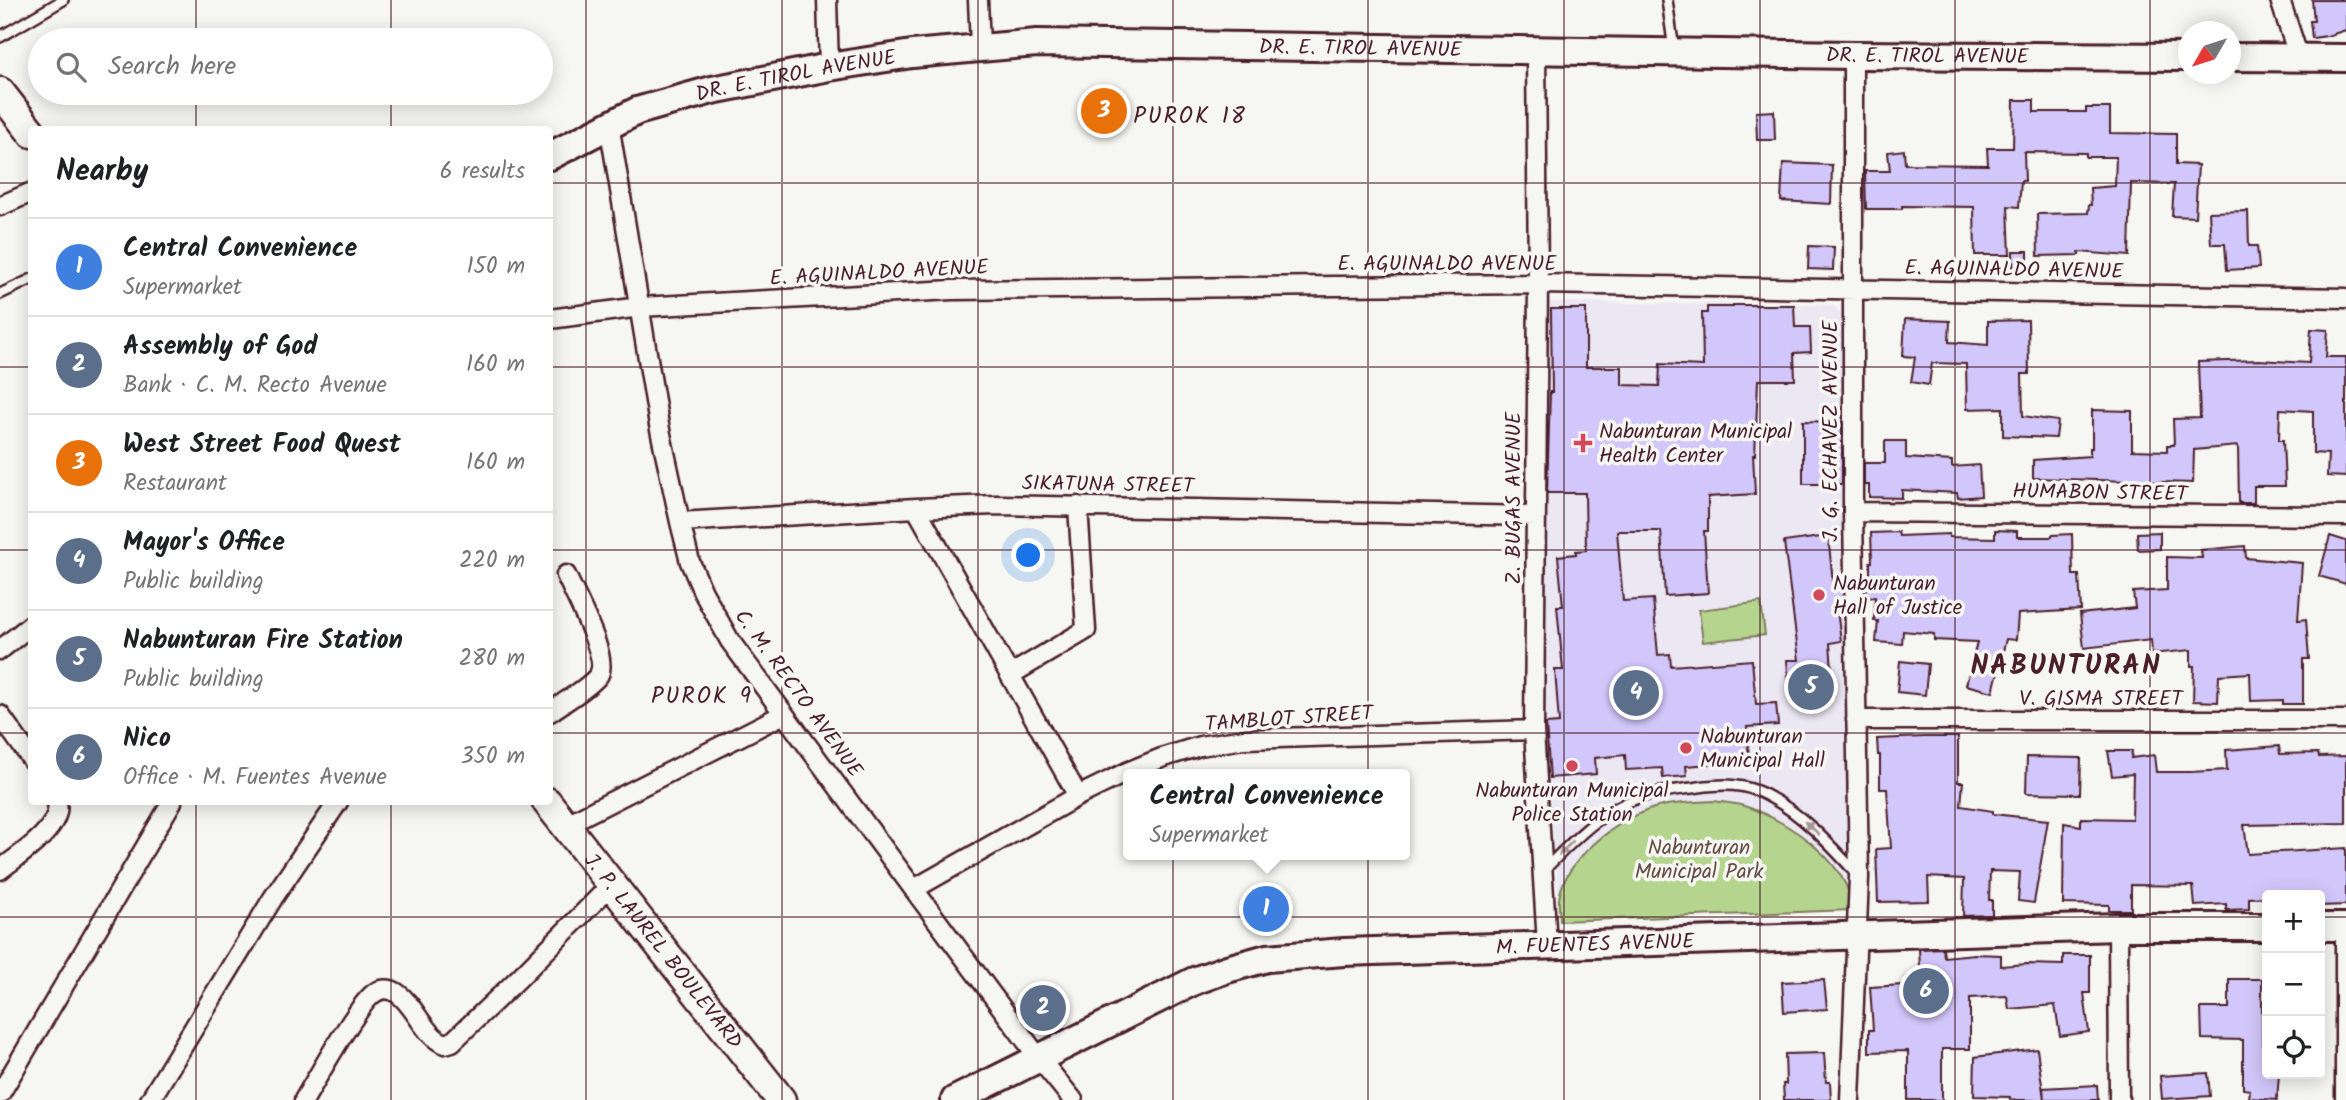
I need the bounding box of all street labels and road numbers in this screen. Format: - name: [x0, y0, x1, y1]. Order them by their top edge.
- street label: DR. E. TIROL AVENUE: [1259, 31, 1463, 67]
- street label: DR. E. TIROL AVENUE: [1826, 40, 2030, 74]
- street label: DR. E. TIROL AVENUE: [692, 42, 899, 112]
- street label: E. AGUINALDO AVENUE: [1338, 248, 1557, 281]
- street label: E. AGUINALDO AVENUE: [769, 251, 990, 296]
- street label: E. AGUINALDO AVENUE: [1904, 252, 2124, 289]
- street label: J. G. ECHAVEZ AVENUE: [1815, 320, 1848, 542]
- street label: Z. BUGAS AVENUE: [1498, 411, 1531, 584]
- street label: SIKATUNA STREET: [1021, 467, 1196, 504]
- street label: HUMABON STREET: [2012, 475, 2190, 512]
- street label: C. M. RECTO AVENUE: [725, 603, 871, 785]
- street label: V. GISMA STREET: [2019, 683, 2184, 716]
- street label: TAMBLOT STREET: [1204, 697, 1376, 742]
- street label: J. P. LAUREL BOULEVARD: [575, 846, 750, 1057]
- street label: M. FUENTES AVENUE: [1495, 926, 1696, 965]

